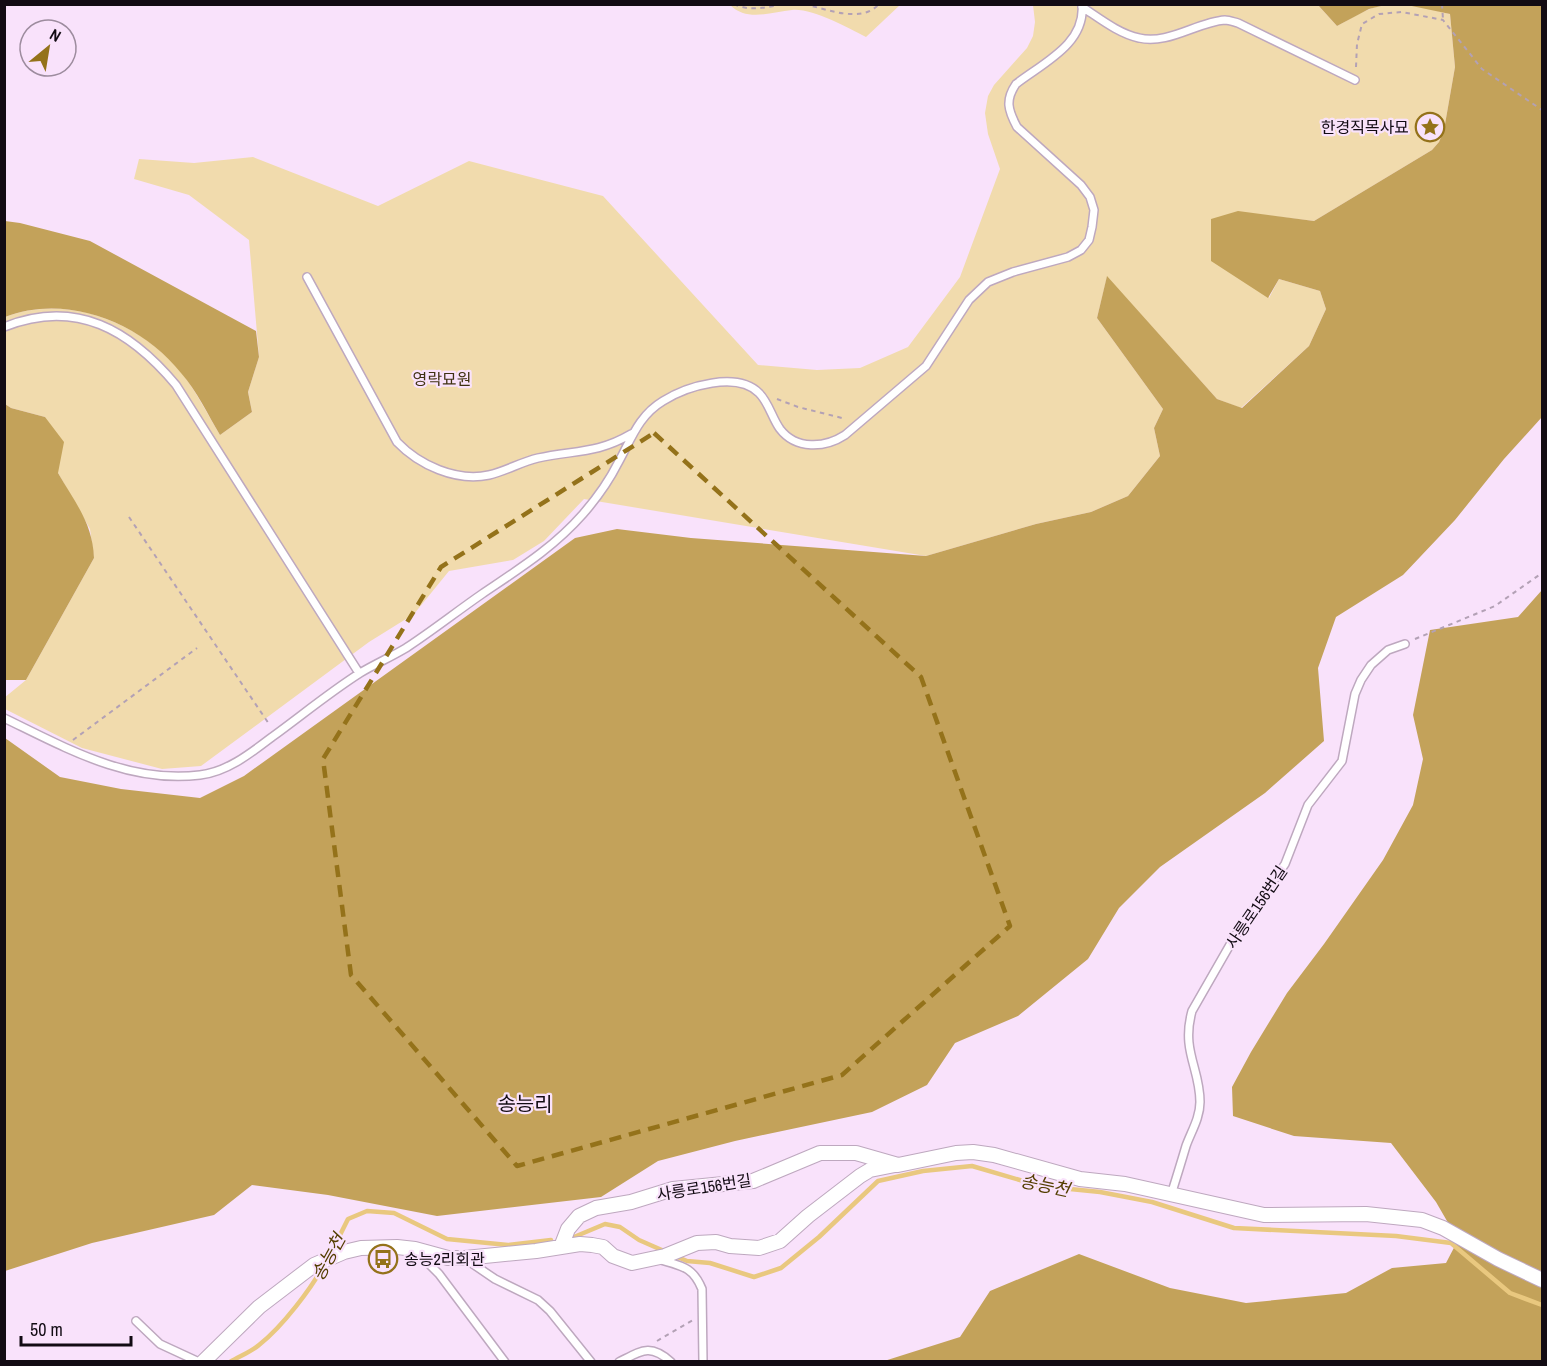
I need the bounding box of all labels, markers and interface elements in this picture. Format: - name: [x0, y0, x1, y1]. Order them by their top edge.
- north arrow: [18, 18, 78, 78]
- text: N: [46, 23, 65, 47]
- place icon: 한경직목사묘: [1414, 111, 1446, 143]
- place label: 한경직목사묘: [1321, 116, 1409, 138]
- park label: 영락묘원: [413, 368, 471, 390]
- street label: 사릉로156번길: [1220, 861, 1292, 953]
- district label: 송능리: [497, 1090, 553, 1117]
- water label: 송능천: [1018, 1168, 1074, 1203]
- street label: 사릉로156번길: [655, 1169, 753, 1205]
- water label: 송능천: [305, 1227, 352, 1285]
- bus stop icon: 송능2리회관: [367, 1243, 399, 1275]
- place label: 송능2리회관: [404, 1248, 485, 1270]
- scale bar: [21, 1309, 130, 1347]
- text: 50 m: [30, 1317, 63, 1342]

